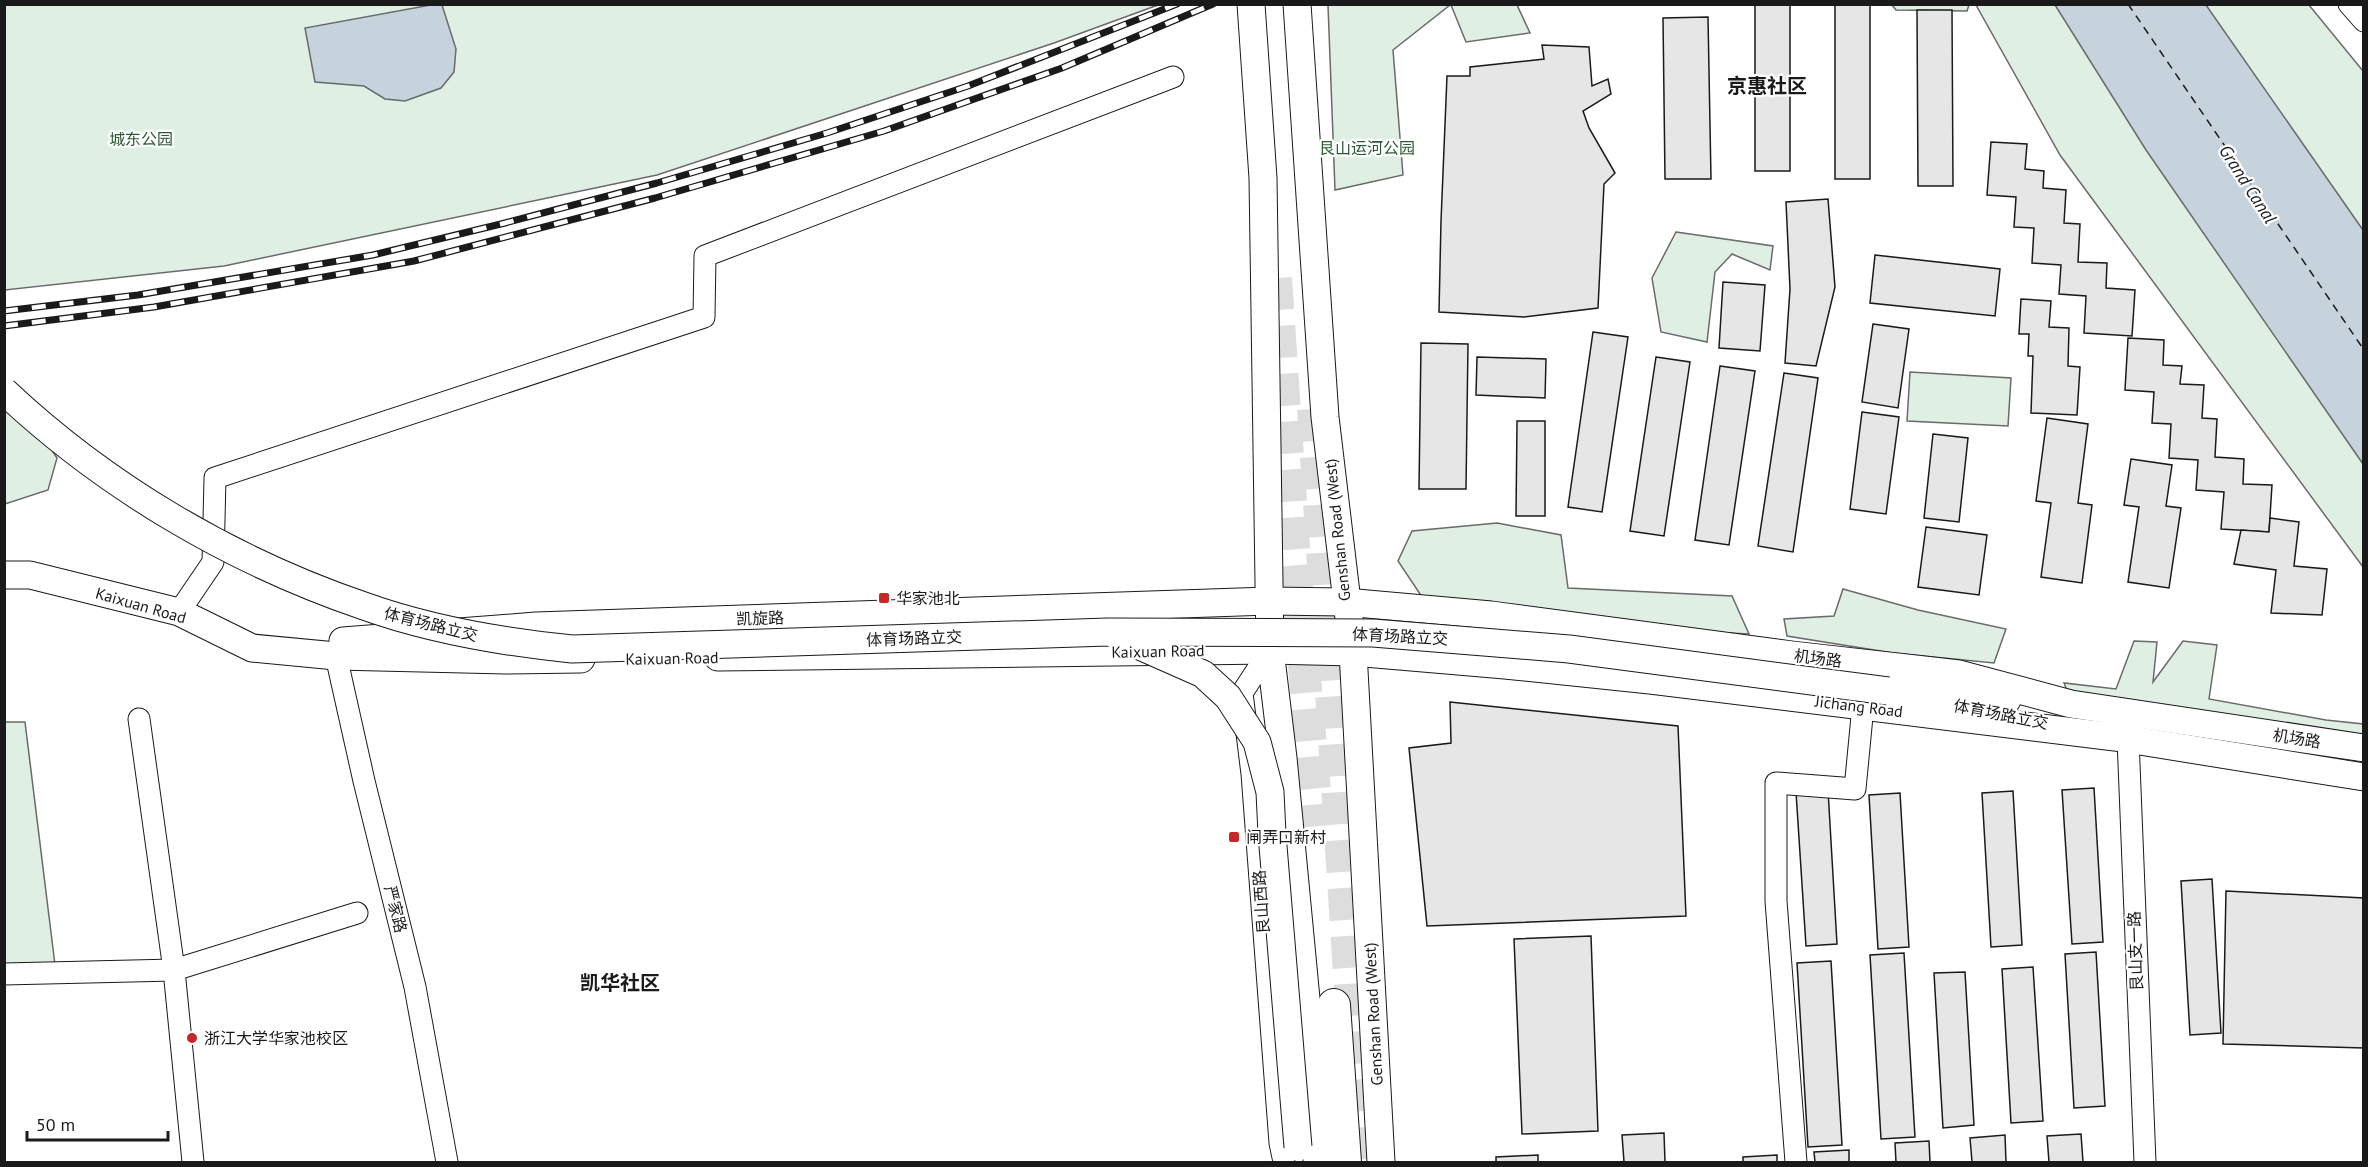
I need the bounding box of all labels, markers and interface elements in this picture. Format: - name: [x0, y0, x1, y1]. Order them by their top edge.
- district label: 京惠社区: [1727, 73, 1807, 99]
- park label: 城东公园: [109, 129, 173, 149]
- park label: 艮山运河公园: [1319, 138, 1415, 158]
- water label: Grand Canal: [2214, 140, 2282, 228]
- street label: Genshan Road (West): [1320, 458, 1354, 602]
- street label: Kaixuan Road: [93, 583, 189, 627]
- place label: 华家池北: [896, 588, 960, 608]
- marker: 华家池北: [877, 591, 891, 605]
- street label: 体育场路立交: [382, 603, 480, 645]
- street label: 凯旋路: [736, 607, 784, 629]
- street label: 体育场路立交: [1352, 624, 1448, 648]
- street label: 体育场路立交: [866, 626, 962, 650]
- street label: Kaixuan Road: [1111, 640, 1205, 662]
- street label: 机场路: [1793, 645, 1843, 671]
- street label: Kaixuan Road: [625, 647, 719, 669]
- street label: Jichang Road: [1813, 691, 1904, 721]
- street label: 体育场路立交: [1952, 695, 2050, 733]
- street label: 机场路: [2272, 724, 2322, 752]
- place label: 闸弄口新村: [1246, 827, 1326, 847]
- marker: 闸弄口新村: [1227, 830, 1241, 844]
- street label: 艮山西路: [1249, 869, 1273, 935]
- street label: 严家路: [380, 883, 412, 935]
- street label: 艮山支一路: [2124, 911, 2146, 991]
- street label: Genshan Road (West): [1359, 942, 1387, 1086]
- district label: 凯华社区: [580, 970, 660, 996]
- place label: 浙江大学华家池校区: [204, 1028, 348, 1048]
- marker: 浙江大学华家池校区: [185, 1031, 199, 1045]
- scale bar: [27, 1104, 168, 1142]
- text: 50 m: [36, 1113, 75, 1136]

